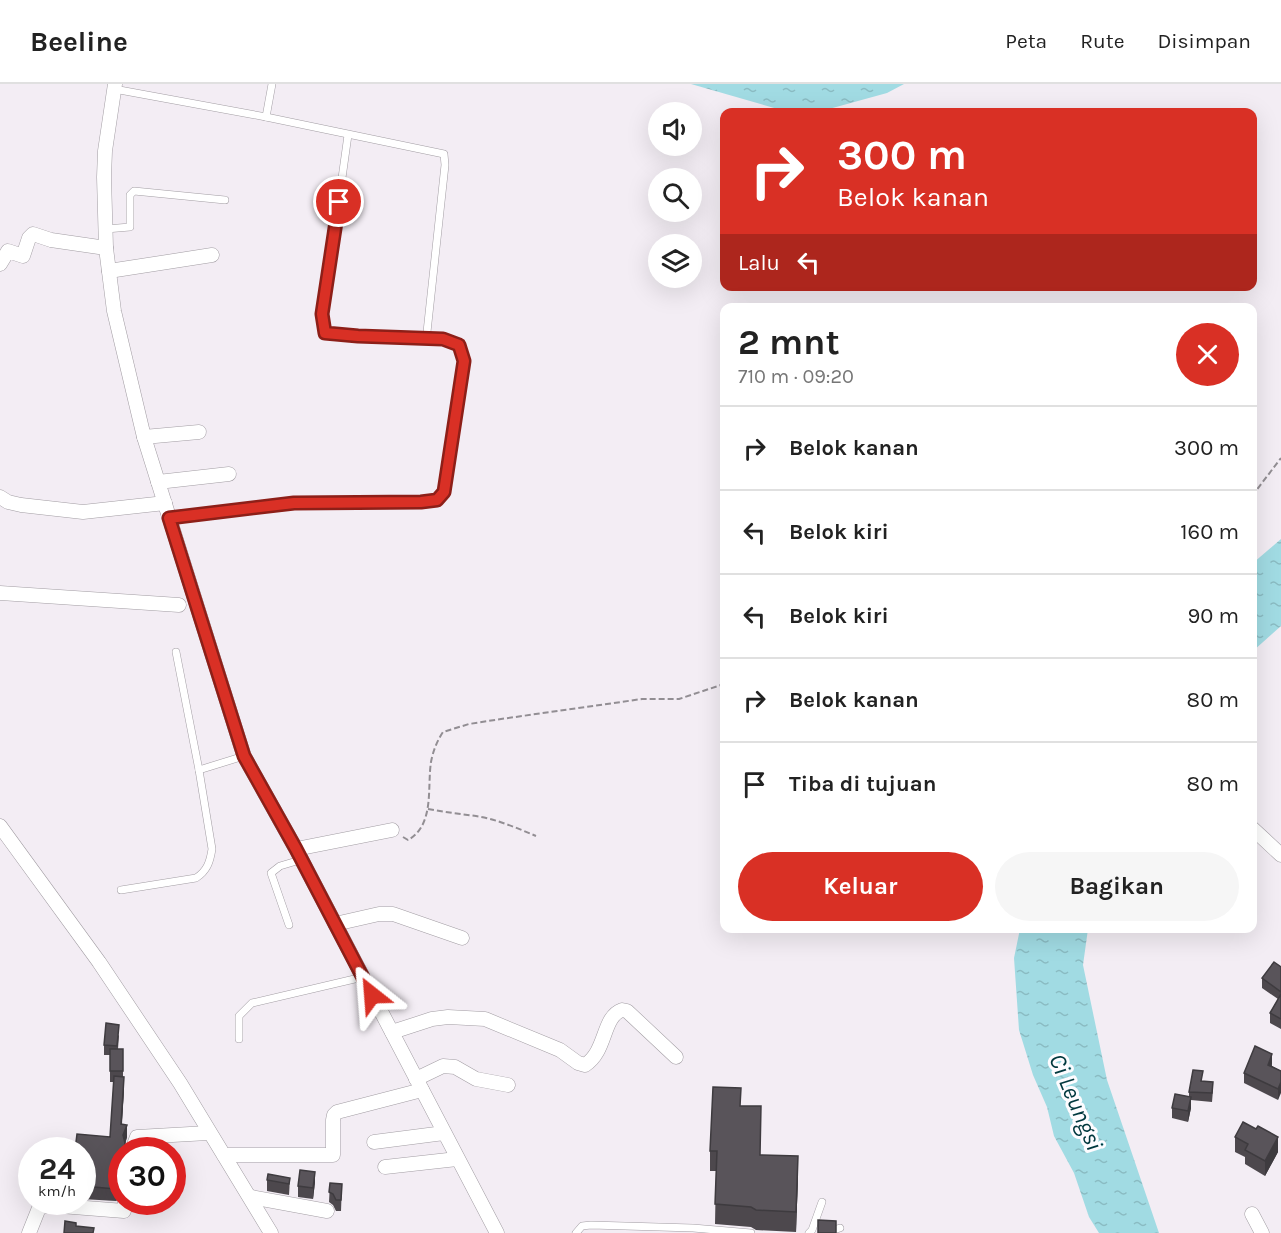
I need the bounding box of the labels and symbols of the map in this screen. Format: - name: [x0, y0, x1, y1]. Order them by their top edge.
- pin: [313, 176, 364, 227]
- position arrow: [340, 963, 404, 1027]
- water label: Ci Leungsi: [1043, 1050, 1109, 1154]
- speed limit sign: 30: [108, 1137, 186, 1215]

